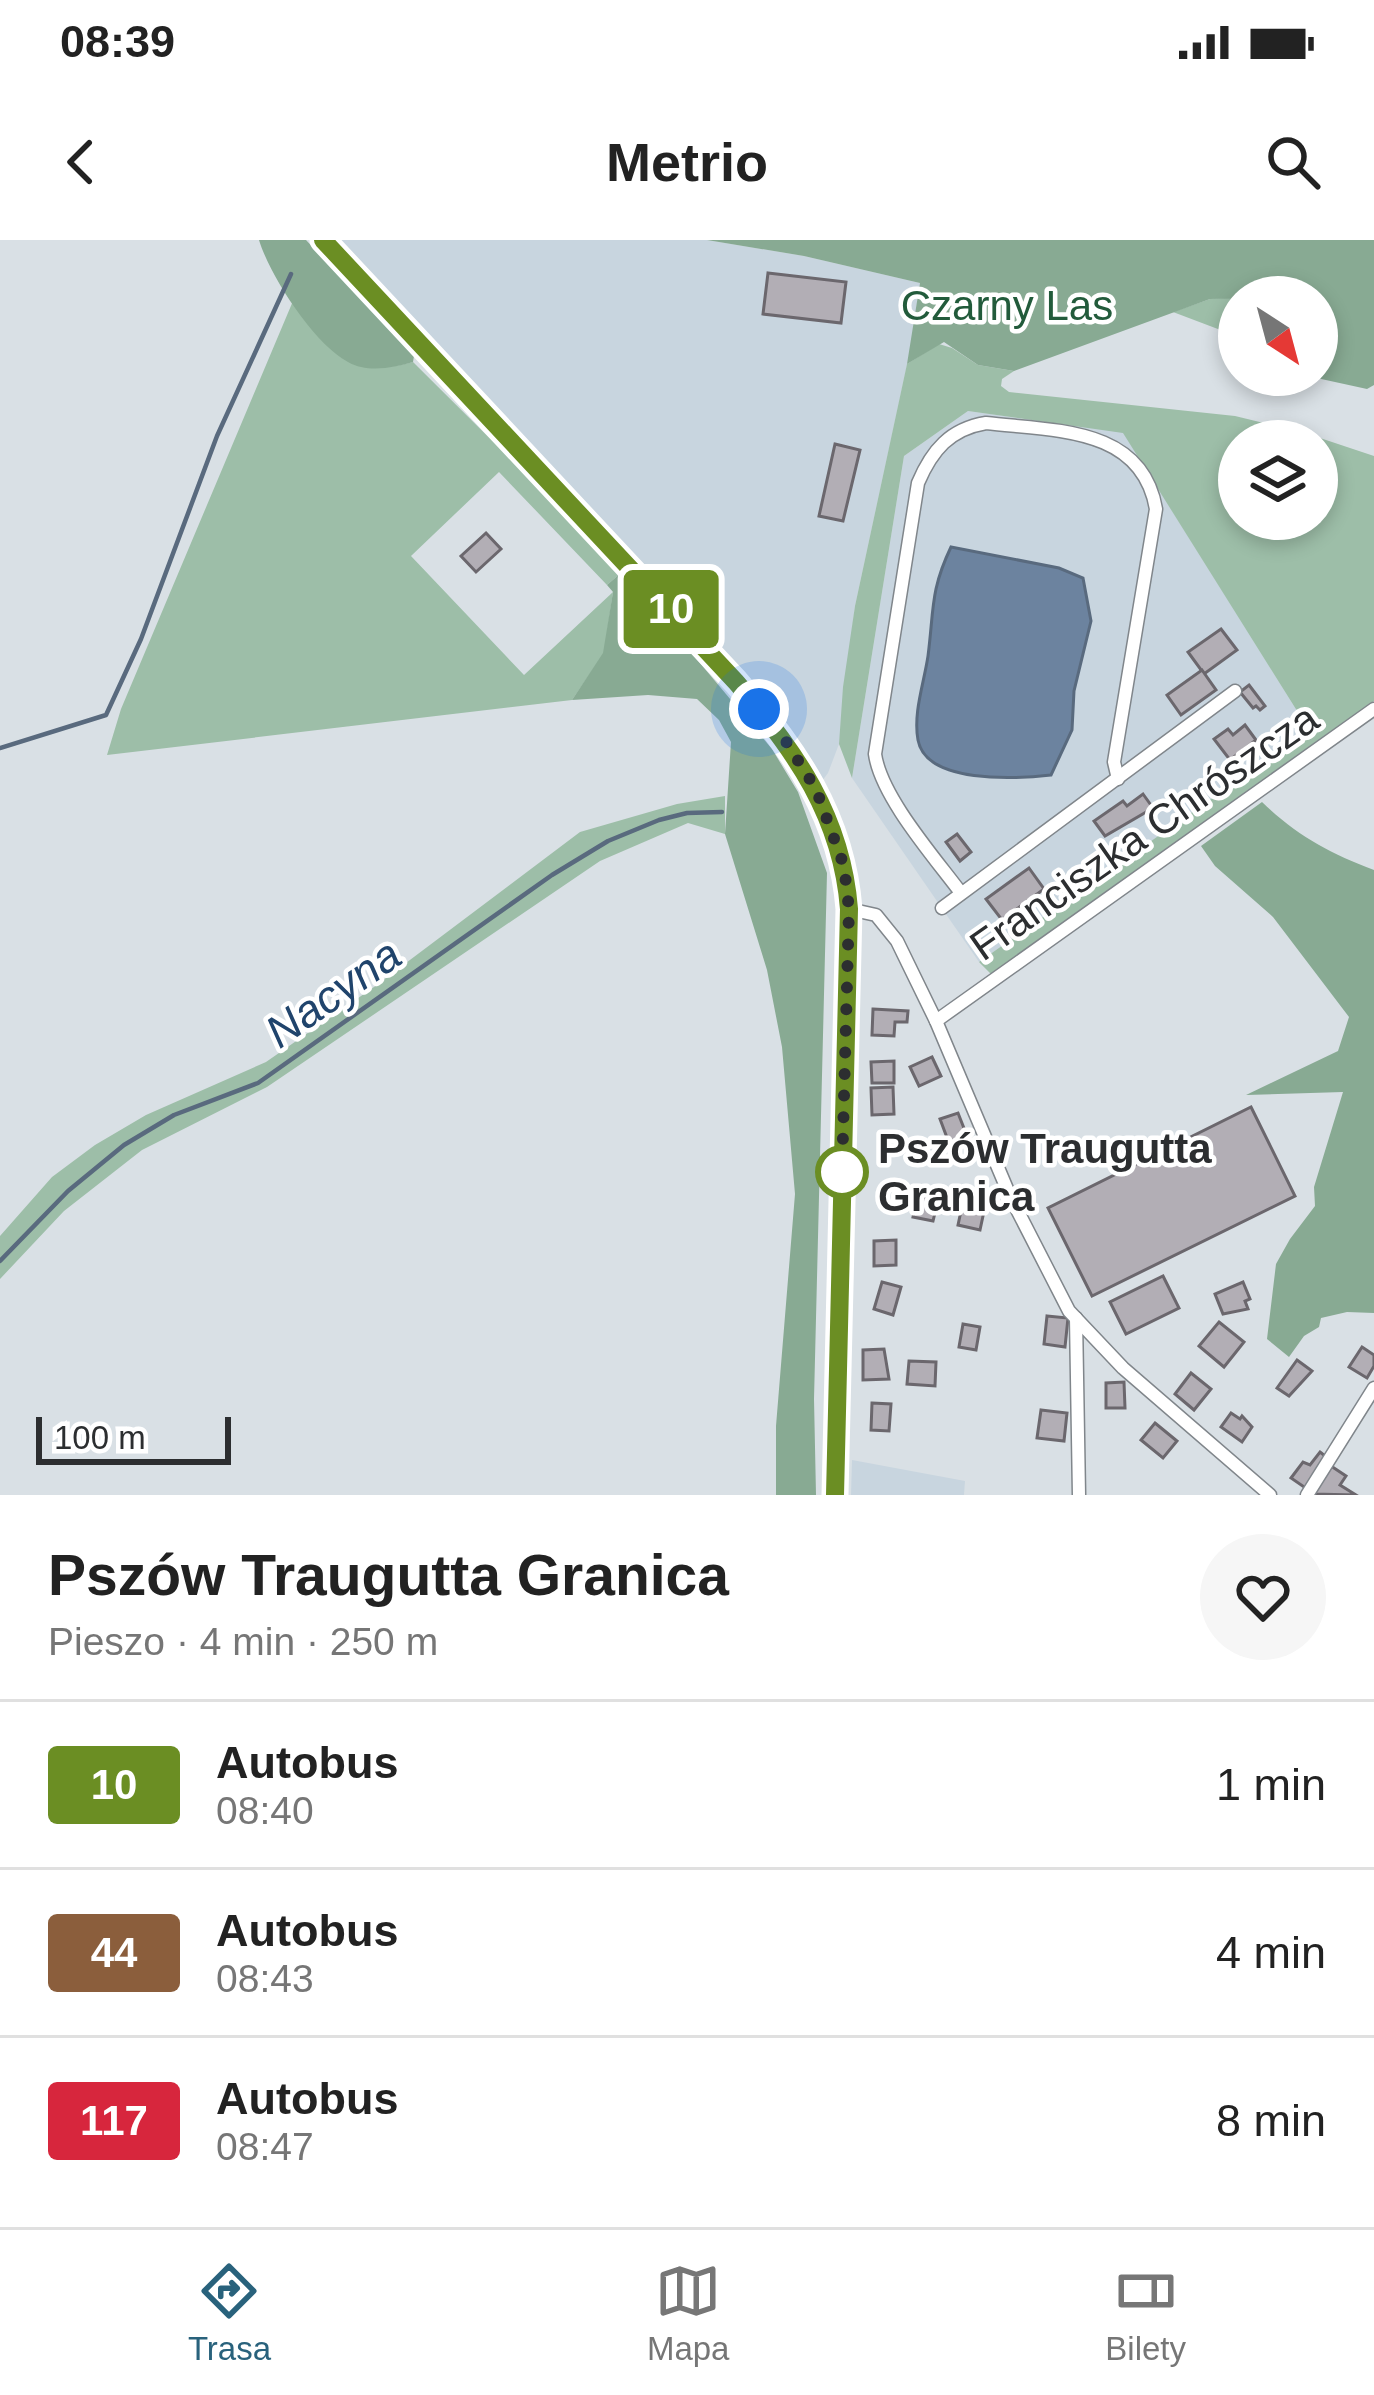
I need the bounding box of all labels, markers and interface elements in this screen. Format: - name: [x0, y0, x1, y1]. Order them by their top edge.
- text: 08:39: [60, 16, 175, 67]
- icon: back: [48, 129, 114, 195]
- icon: search: [1260, 129, 1326, 195]
- text: Metrio: [606, 132, 768, 192]
- north arrow: [1218, 276, 1338, 396]
- map controls: [1218, 276, 1338, 540]
- park label: Czarny Las: [901, 282, 1113, 329]
- button: layers: [1218, 420, 1338, 540]
- line badge: 10: [617, 570, 725, 648]
- text: 10: [648, 585, 694, 632]
- your location: [729, 679, 789, 739]
- street label: Franciszka Chrószcza: [961, 694, 1327, 970]
- water label: Nacyna: [256, 928, 410, 1058]
- place label: Pszów Traugutta Granica: [878, 1125, 1212, 1220]
- marker: Pszów Traugutta Granica: [817, 1147, 867, 1197]
- scale bar: [36, 1411, 231, 1464]
- text: 100 m: [54, 1419, 146, 1456]
- button: heart: [1200, 1534, 1326, 1660]
- text: Pszów Traugutta Granica: [48, 1543, 729, 1607]
- text: Pieszo · 4 min · 250 m: [48, 1620, 438, 1663]
- text: Autobus: [216, 1737, 398, 1788]
- text: 1 min: [1216, 1759, 1326, 1810]
- text: 10: [91, 1761, 137, 1808]
- text: 08:40: [216, 1789, 314, 1832]
- text: Autobus: [216, 1905, 398, 1956]
- text: 4 min: [1216, 1927, 1326, 1978]
- text: 44: [91, 1929, 137, 1976]
- text: 08:43: [216, 1957, 314, 2000]
- text: Autobus: [216, 2073, 398, 2124]
- text: 8 min: [1216, 2095, 1326, 2146]
- text: 117: [80, 2097, 148, 2144]
- text: 08:47: [216, 2125, 314, 2168]
- tab: Trasa: [188, 2258, 271, 2368]
- tab: Mapa: [647, 2258, 729, 2368]
- tab: Bilety: [1105, 2258, 1186, 2368]

